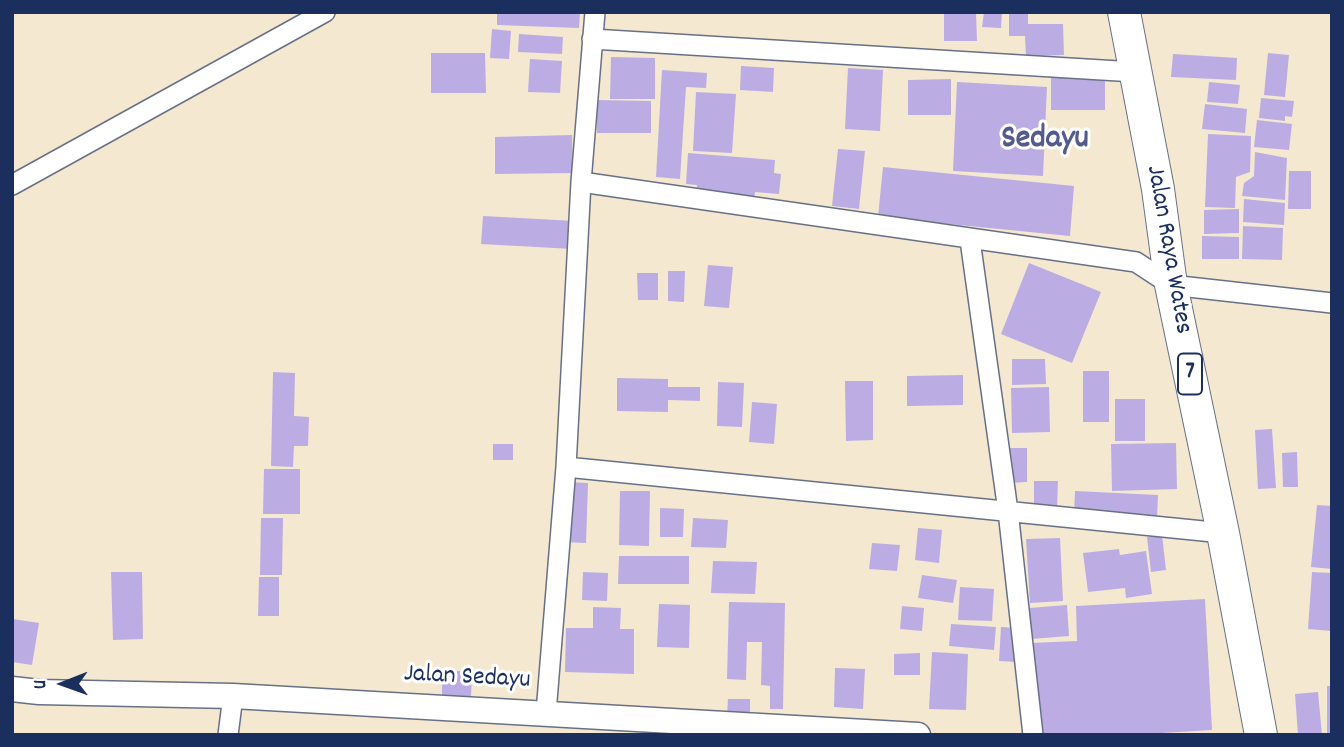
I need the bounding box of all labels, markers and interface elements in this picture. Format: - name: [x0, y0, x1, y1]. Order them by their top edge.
- district label: Sedayu: [1001, 121, 1089, 161]
- street label: Jalan Raya Wates: [1137, 163, 1197, 337]
- road number: 7: [1178, 354, 1202, 394]
- north arrow: [28, 649, 98, 719]
- street label: Jalan Sedayu: [403, 660, 531, 698]
- text: U: [28, 680, 55, 689]

